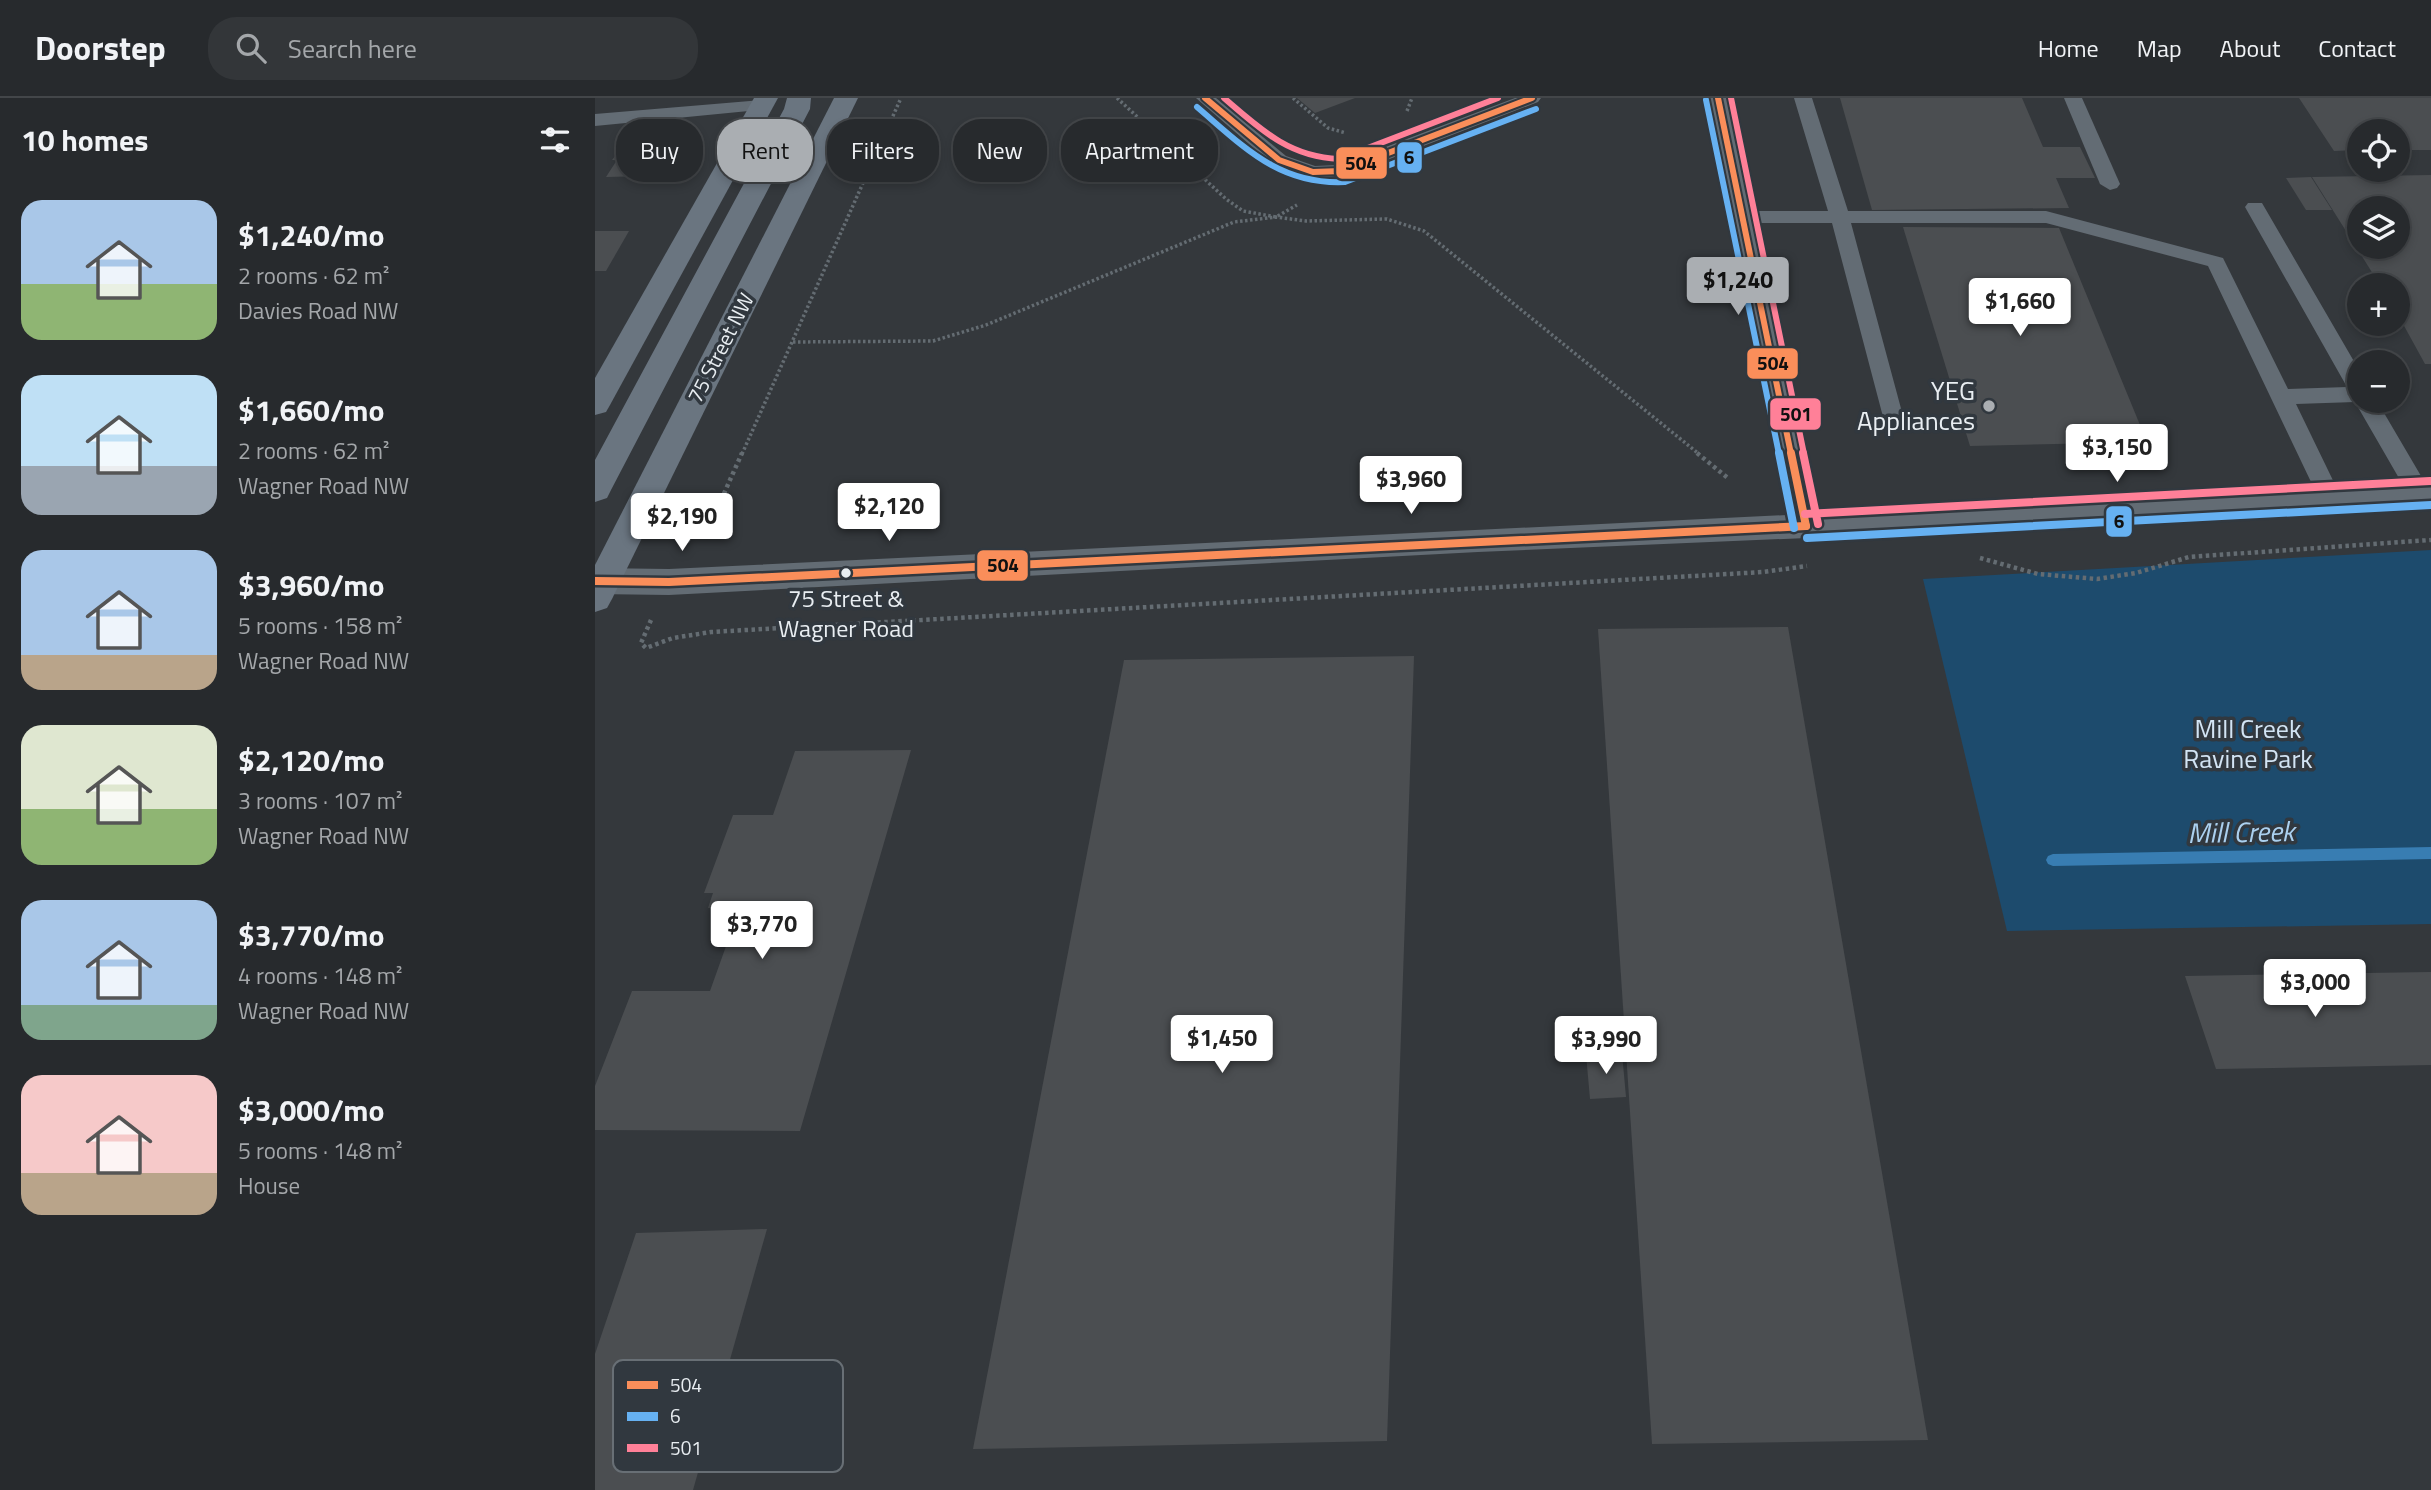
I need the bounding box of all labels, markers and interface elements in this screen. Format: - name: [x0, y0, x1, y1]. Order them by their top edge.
- search box: [208, 17, 698, 80]
- text: Doorstep: [35, 23, 166, 73]
- icon: search: [232, 29, 270, 67]
- text: Search here: [288, 29, 417, 68]
- text: Home: [2038, 30, 2099, 66]
- text: Map: [2137, 30, 2182, 66]
- text: About: [2220, 30, 2280, 66]
- text: Contact: [2318, 30, 2396, 66]
- text: 10 homes: [21, 117, 148, 163]
- chip: Buy: [616, 119, 703, 182]
- chip: Rent: [717, 119, 813, 182]
- chip: Filters: [827, 119, 939, 182]
- chip: New: [953, 119, 1047, 182]
- chip: Apartment: [1061, 119, 1218, 182]
- map controls: [2347, 119, 2410, 413]
- button: locate: [2347, 119, 2410, 182]
- icon: filters: [536, 121, 574, 159]
- line badge: 6: [1396, 141, 1423, 174]
- text: 6: [1404, 142, 1415, 171]
- line badge: 504: [1335, 146, 1388, 180]
- text: 504: [1345, 148, 1377, 177]
- button: layers: [2347, 196, 2410, 259]
- text: $1,240/mo: [238, 212, 384, 258]
- icon: home: [77, 228, 161, 312]
- text: 2 rooms · 62 m²: [238, 258, 389, 293]
- pin: $1,240: [1681, 258, 1795, 317]
- text: $1,240: [1703, 262, 1773, 297]
- button: +: [2347, 273, 2410, 336]
- pin: $1,660: [1963, 278, 2077, 338]
- text: $1,660: [1985, 283, 2055, 318]
- street label: 75 Street NW: [679, 287, 762, 408]
- text: Davies Road NW: [238, 293, 399, 328]
- line badge: 504: [1746, 347, 1799, 380]
- text: 504: [1757, 348, 1789, 377]
- button: −: [2347, 350, 2410, 413]
- place label: YEG Appliances: [1857, 371, 1975, 440]
- text: $1,660/mo: [238, 387, 384, 433]
- line badge: 501: [1769, 397, 1822, 431]
- marker: YEG Appliances: [1981, 398, 1997, 414]
- text: 501: [1780, 399, 1812, 428]
- icon: home: [77, 403, 161, 487]
- pin: $3,150: [2060, 424, 2174, 484]
- text: $3,150: [2082, 429, 2152, 464]
- text: 2 rooms · 62 m²: [238, 433, 389, 468]
- pin: $3,960: [1354, 456, 1468, 516]
- text: $3,960: [1376, 461, 1446, 496]
- text: Wagner Road NW: [238, 468, 409, 503]
- pin: $2,120: [832, 484, 946, 543]
- text: $2,120: [854, 488, 924, 523]
- pin: $2,190: [625, 494, 739, 553]
- text: $2,190: [647, 498, 717, 533]
- line badge: 6: [2105, 505, 2133, 538]
- text: 6: [2114, 506, 2125, 535]
- line badge: 504: [976, 549, 1029, 582]
- text: 504: [987, 550, 1019, 579]
- text: $3,960/mo: [238, 562, 384, 608]
- marker: 75 Street & Wagner Road: [839, 566, 853, 580]
- icon: home: [77, 578, 161, 662]
- place label: 75 Street & Wagner Road: [778, 580, 914, 646]
- text: 5 rooms · 158 m²: [238, 608, 402, 643]
- text: Wagner Road NW: [238, 643, 409, 678]
- park label: Mill Creek Ravine Park: [2183, 709, 2313, 778]
- text: $2,120/mo: [238, 737, 384, 783]
- icon: home: [77, 753, 161, 837]
- text: 3 rooms · 107 m²: [238, 783, 402, 818]
- water label: Mill Creek: [2187, 809, 2298, 854]
- text: Wagner Road NW: [238, 818, 409, 853]
- pin: $3,770: [705, 902, 819, 961]
- text: $3,770: [727, 906, 797, 941]
- text: $3,770/mo: [238, 912, 384, 958]
- icon: home: [77, 928, 161, 1012]
- text: 4 rooms · 148 m²: [238, 958, 402, 993]
- pin: $3,000: [2258, 960, 2372, 1019]
- text: $3,000: [2280, 964, 2350, 999]
- text: Wagner Road NW: [238, 993, 409, 1028]
- pin: $1,450: [1165, 1016, 1279, 1075]
- pin: $3,990: [1549, 1016, 1663, 1076]
- text: $1,450: [1187, 1020, 1257, 1055]
- text: $3,990: [1571, 1021, 1641, 1056]
- text: $3,000/mo: [238, 1087, 384, 1133]
- icon: home: [77, 1103, 161, 1187]
- text: 5 rooms · 148 m²: [238, 1133, 402, 1168]
- text: House: [238, 1168, 300, 1203]
- legend: [613, 1360, 843, 1472]
- text: 504: [670, 1370, 702, 1399]
- text: 6: [670, 1401, 681, 1430]
- text: 501: [670, 1433, 702, 1462]

